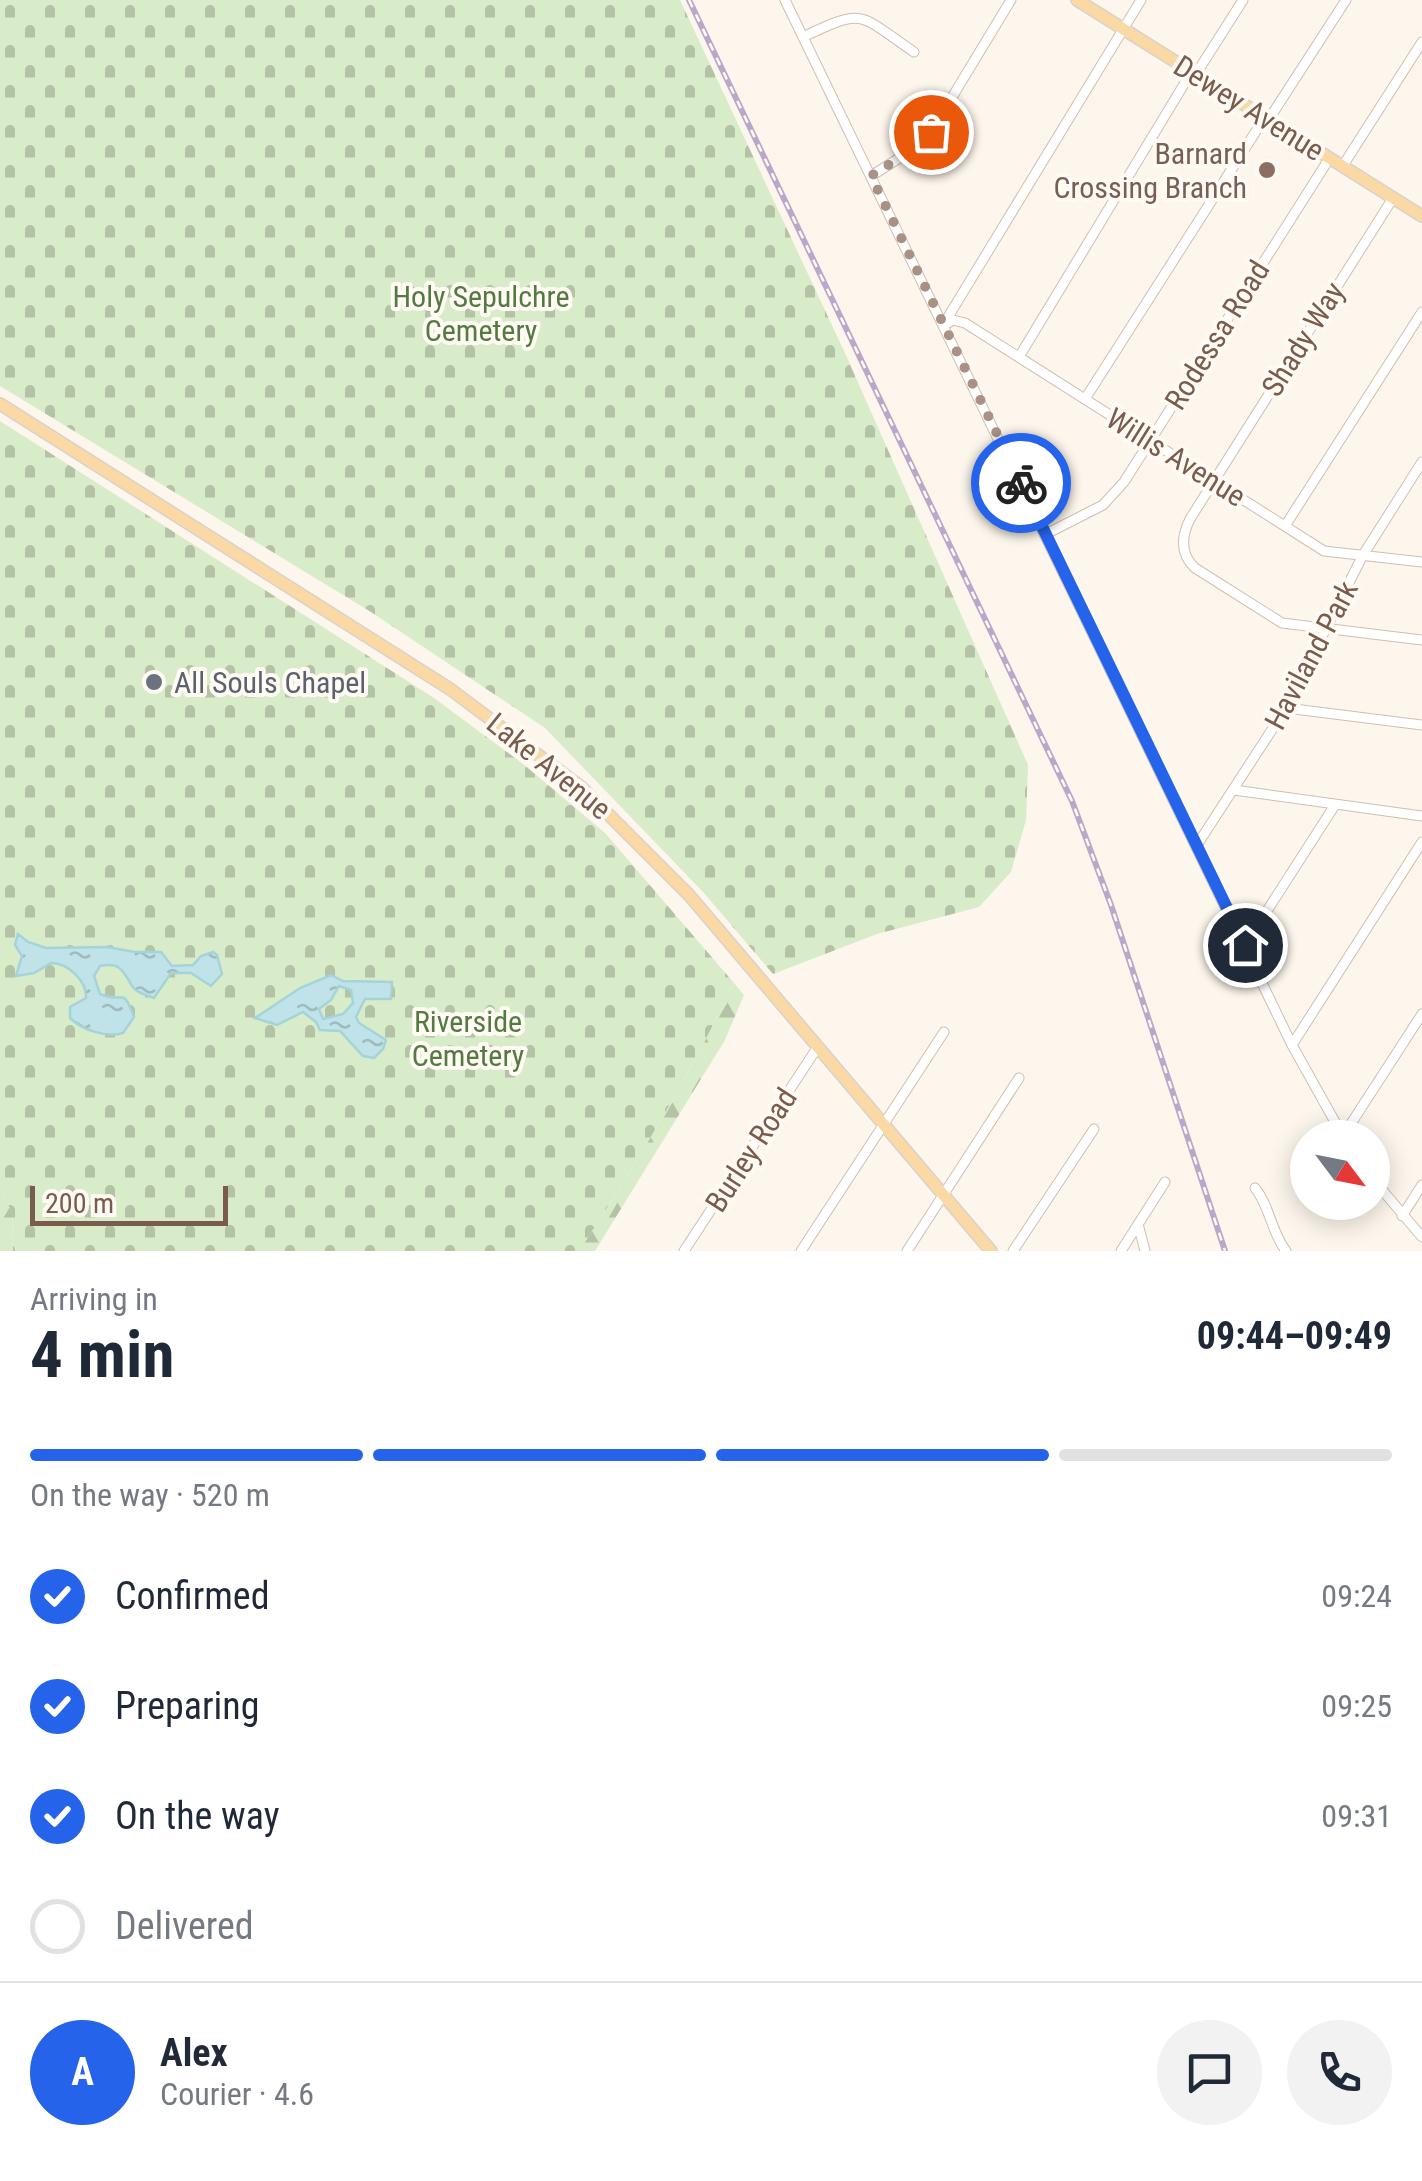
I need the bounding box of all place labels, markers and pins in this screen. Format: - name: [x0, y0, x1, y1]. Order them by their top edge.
- pin: [889, 90, 974, 175]
- place label: Barnard Crossing Branch: [1053, 136, 1247, 205]
- marker: Barnard Crossing Branch: [1256, 159, 1278, 181]
- place label: All Souls Chapel: [174, 665, 366, 700]
- marker: All Souls Chapel: [143, 671, 165, 693]
- pin: [1203, 903, 1288, 988]

